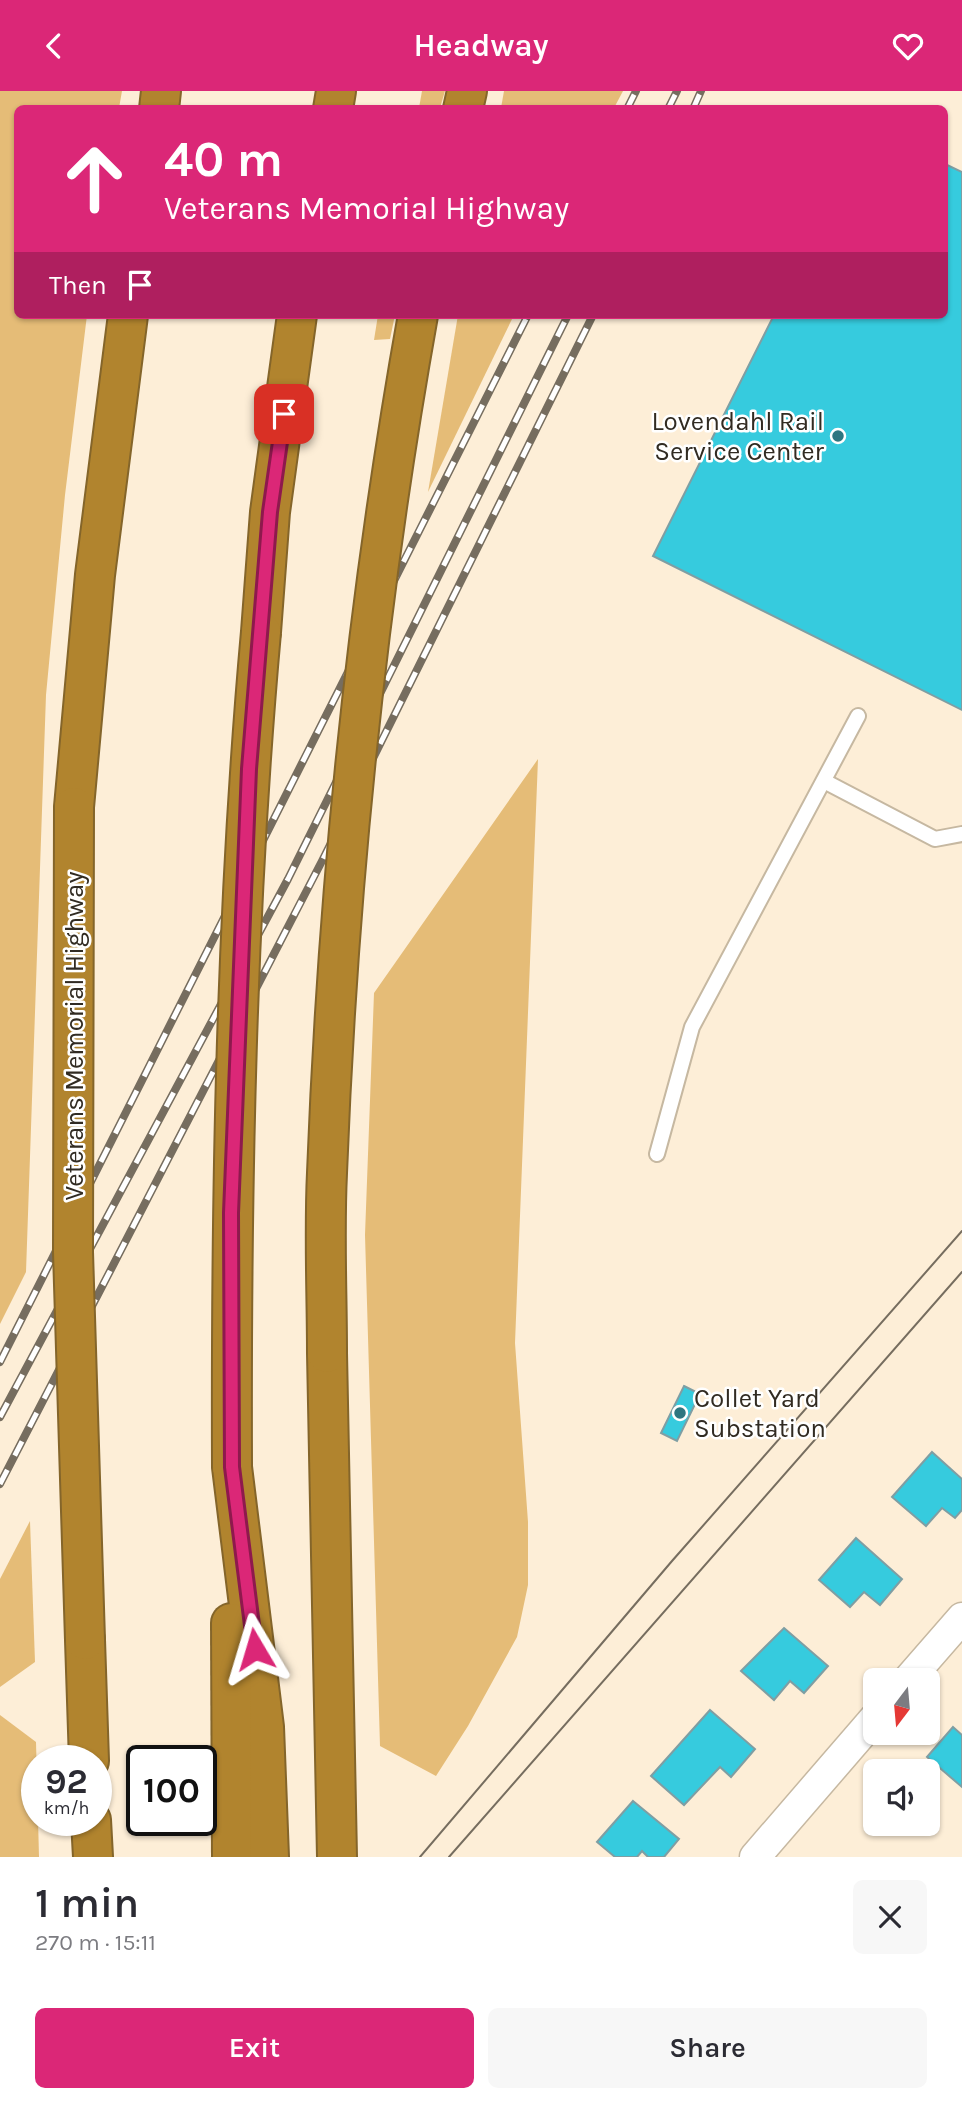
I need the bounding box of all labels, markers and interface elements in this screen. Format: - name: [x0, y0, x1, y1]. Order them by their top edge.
- icon: back: [35, 27, 73, 65]
- text: Headway: [413, 27, 549, 64]
- icon: heart: [889, 27, 927, 65]
- text: 40 m: [164, 131, 283, 188]
- icon: ahead: [49, 133, 140, 224]
- text: Veterans Memorial Highway: [164, 190, 569, 227]
- icon: arrive: [121, 266, 159, 304]
- text: Then: [49, 270, 107, 301]
- pin: [254, 384, 314, 444]
- icon: arrive: [265, 395, 303, 433]
- place label: Lovendahl Rail Service Center: [651, 406, 825, 467]
- marker: Lovendahl Rail Service Center: [830, 428, 846, 444]
- street label: Veterans Memorial Highway: [59, 871, 90, 1201]
- place label: Collet Yard Substation: [694, 1383, 826, 1444]
- marker: Collet Yard Substation: [672, 1405, 688, 1421]
- position arrow: [218, 1612, 292, 1686]
- north arrow: [863, 1668, 940, 1745]
- map controls: [863, 1668, 940, 1836]
- speed limit sign: 100: [126, 1745, 217, 1836]
- button: sound: [863, 1759, 940, 1836]
- text: 92: [45, 1761, 88, 1802]
- text: km/h: [44, 1797, 89, 1819]
- text: 1 min: [35, 1878, 139, 1928]
- button: close: [853, 1880, 927, 1954]
- text: 270 m · 15:11: [35, 1929, 156, 1956]
- button: Exit: [35, 2008, 474, 2088]
- button: Share: [488, 2008, 927, 2088]

